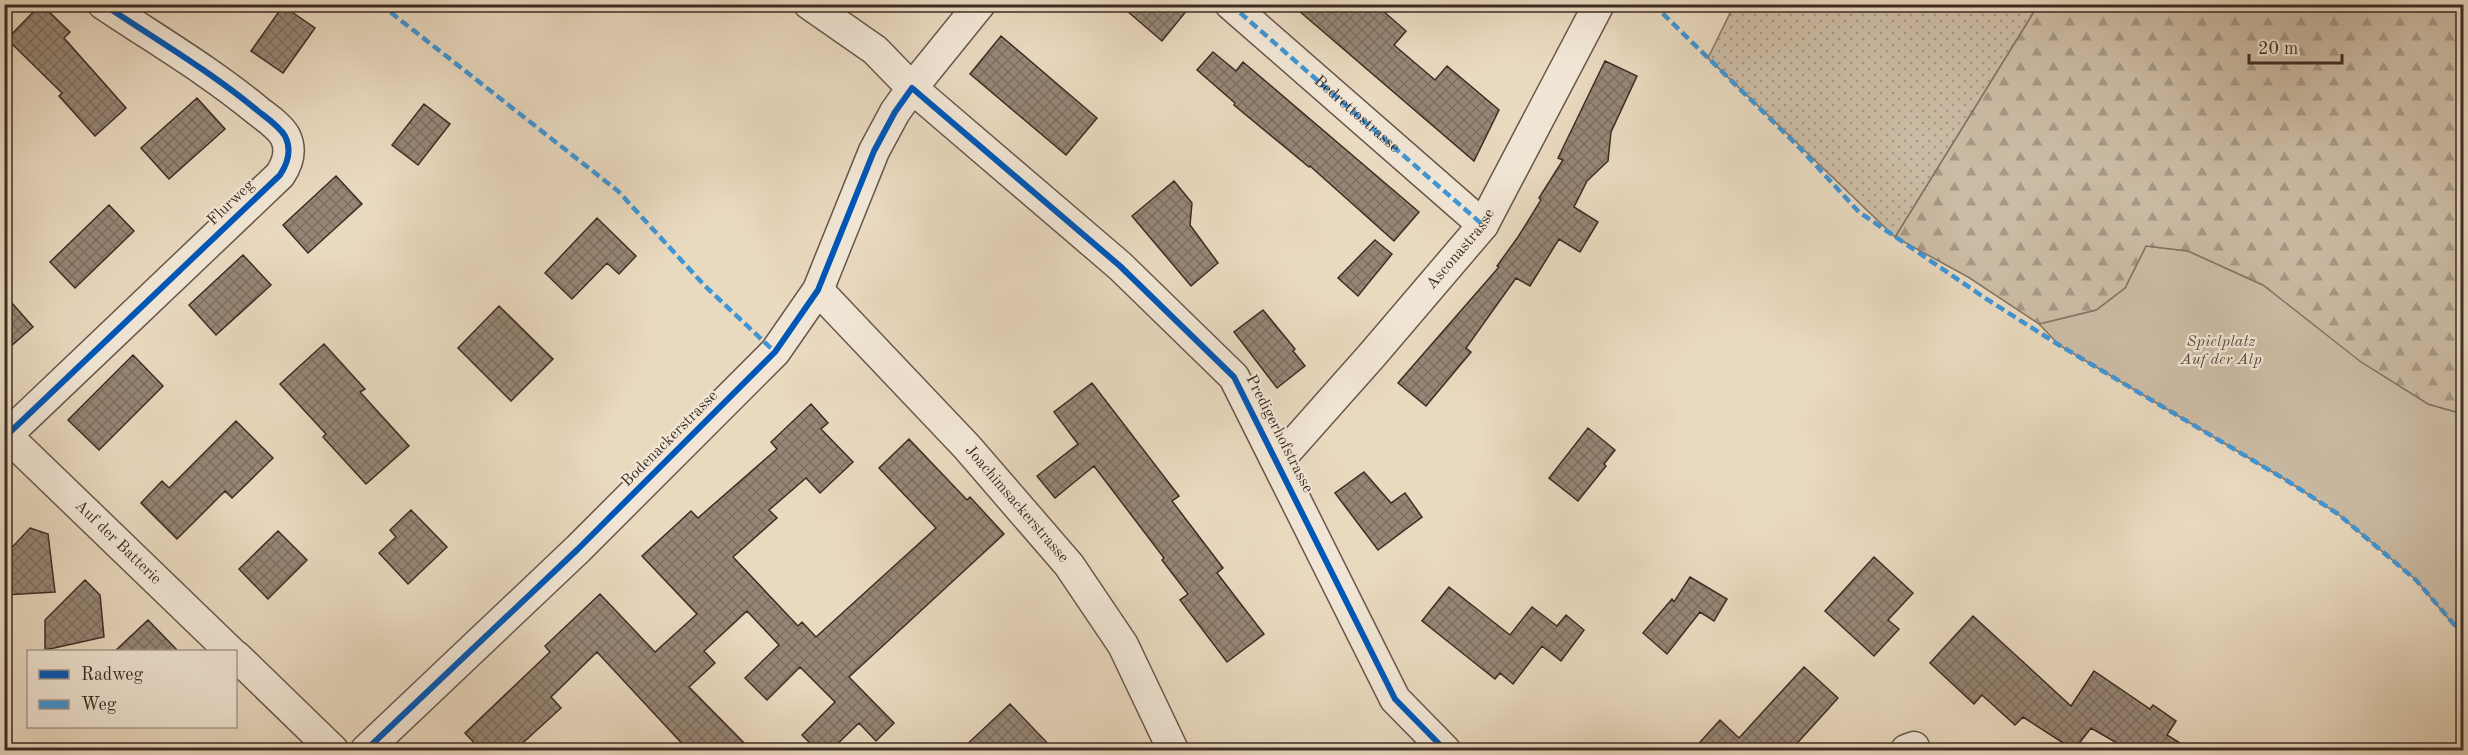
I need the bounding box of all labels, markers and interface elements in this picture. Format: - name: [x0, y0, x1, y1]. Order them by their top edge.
- scale bar: [2249, 27, 2342, 65]
- text: 20 m: [2258, 40, 2298, 58]
- street label: Bedrettostrasse: [1311, 73, 1403, 156]
- street label: Flurweg: [205, 177, 258, 229]
- street label: Asconastrasse: [1424, 206, 1498, 293]
- park label: Spielplatz Auf der Alp: [2179, 334, 2262, 368]
- street label: Predigerhofstrasse: [1242, 372, 1316, 496]
- street label: Bodenackerstrasse: [619, 388, 721, 490]
- street label: Joachimsackerstrasse: [961, 442, 1071, 566]
- street label: Auf der Batterie: [71, 498, 164, 588]
- legend: [27, 650, 237, 728]
- text: Radweg: [81, 666, 144, 684]
- text: Weg: [81, 696, 117, 714]

